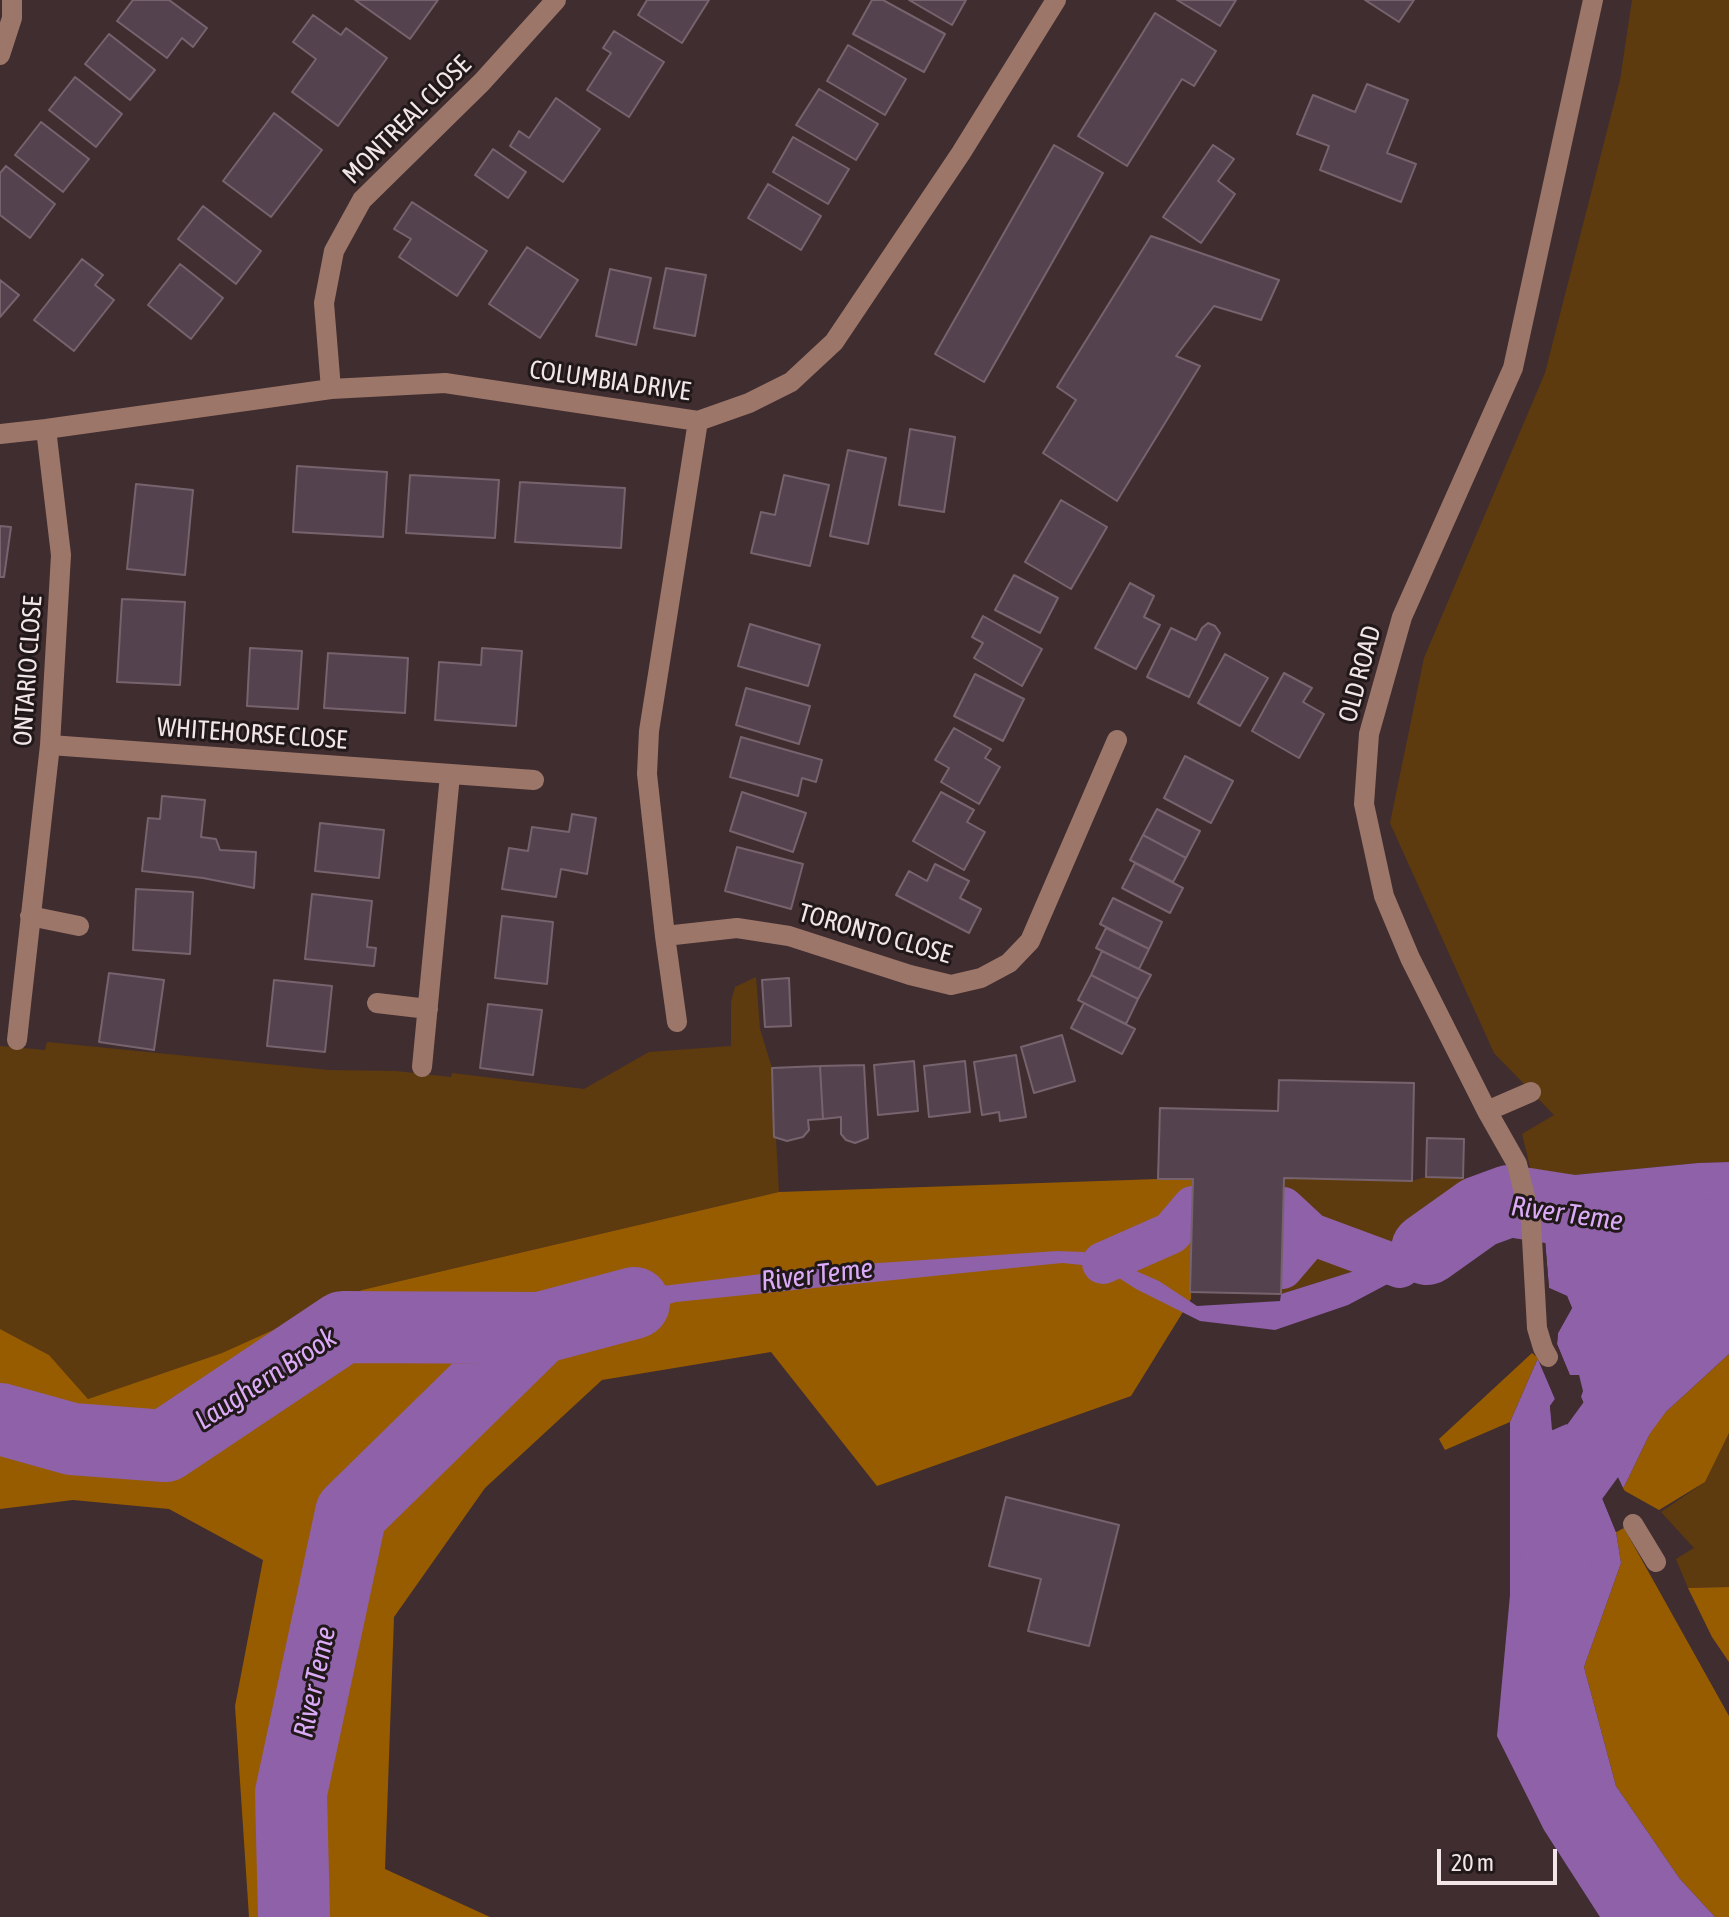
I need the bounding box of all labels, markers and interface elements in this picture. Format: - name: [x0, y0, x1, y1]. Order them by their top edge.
- street label: MONTREAL CLOSE: [336, 49, 478, 191]
- street label: COLUMBIA DRIVE: [527, 354, 693, 408]
- street label: ONTARIO CLOSE: [7, 595, 49, 747]
- street label: OLD ROAD: [1332, 622, 1388, 726]
- street label: WHITEHORSE CLOSE: [156, 712, 348, 756]
- street label: TORONTO CLOSE: [795, 897, 955, 971]
- water label: River Teme: [1509, 1190, 1625, 1238]
- water label: River Teme: [759, 1251, 875, 1299]
- water label: Laughern Brook: [189, 1321, 343, 1437]
- water label: River Teme: [287, 1623, 343, 1741]
- scale bar: [1441, 1833, 1561, 1883]
- text: 20 m: [1451, 1849, 1494, 1876]

